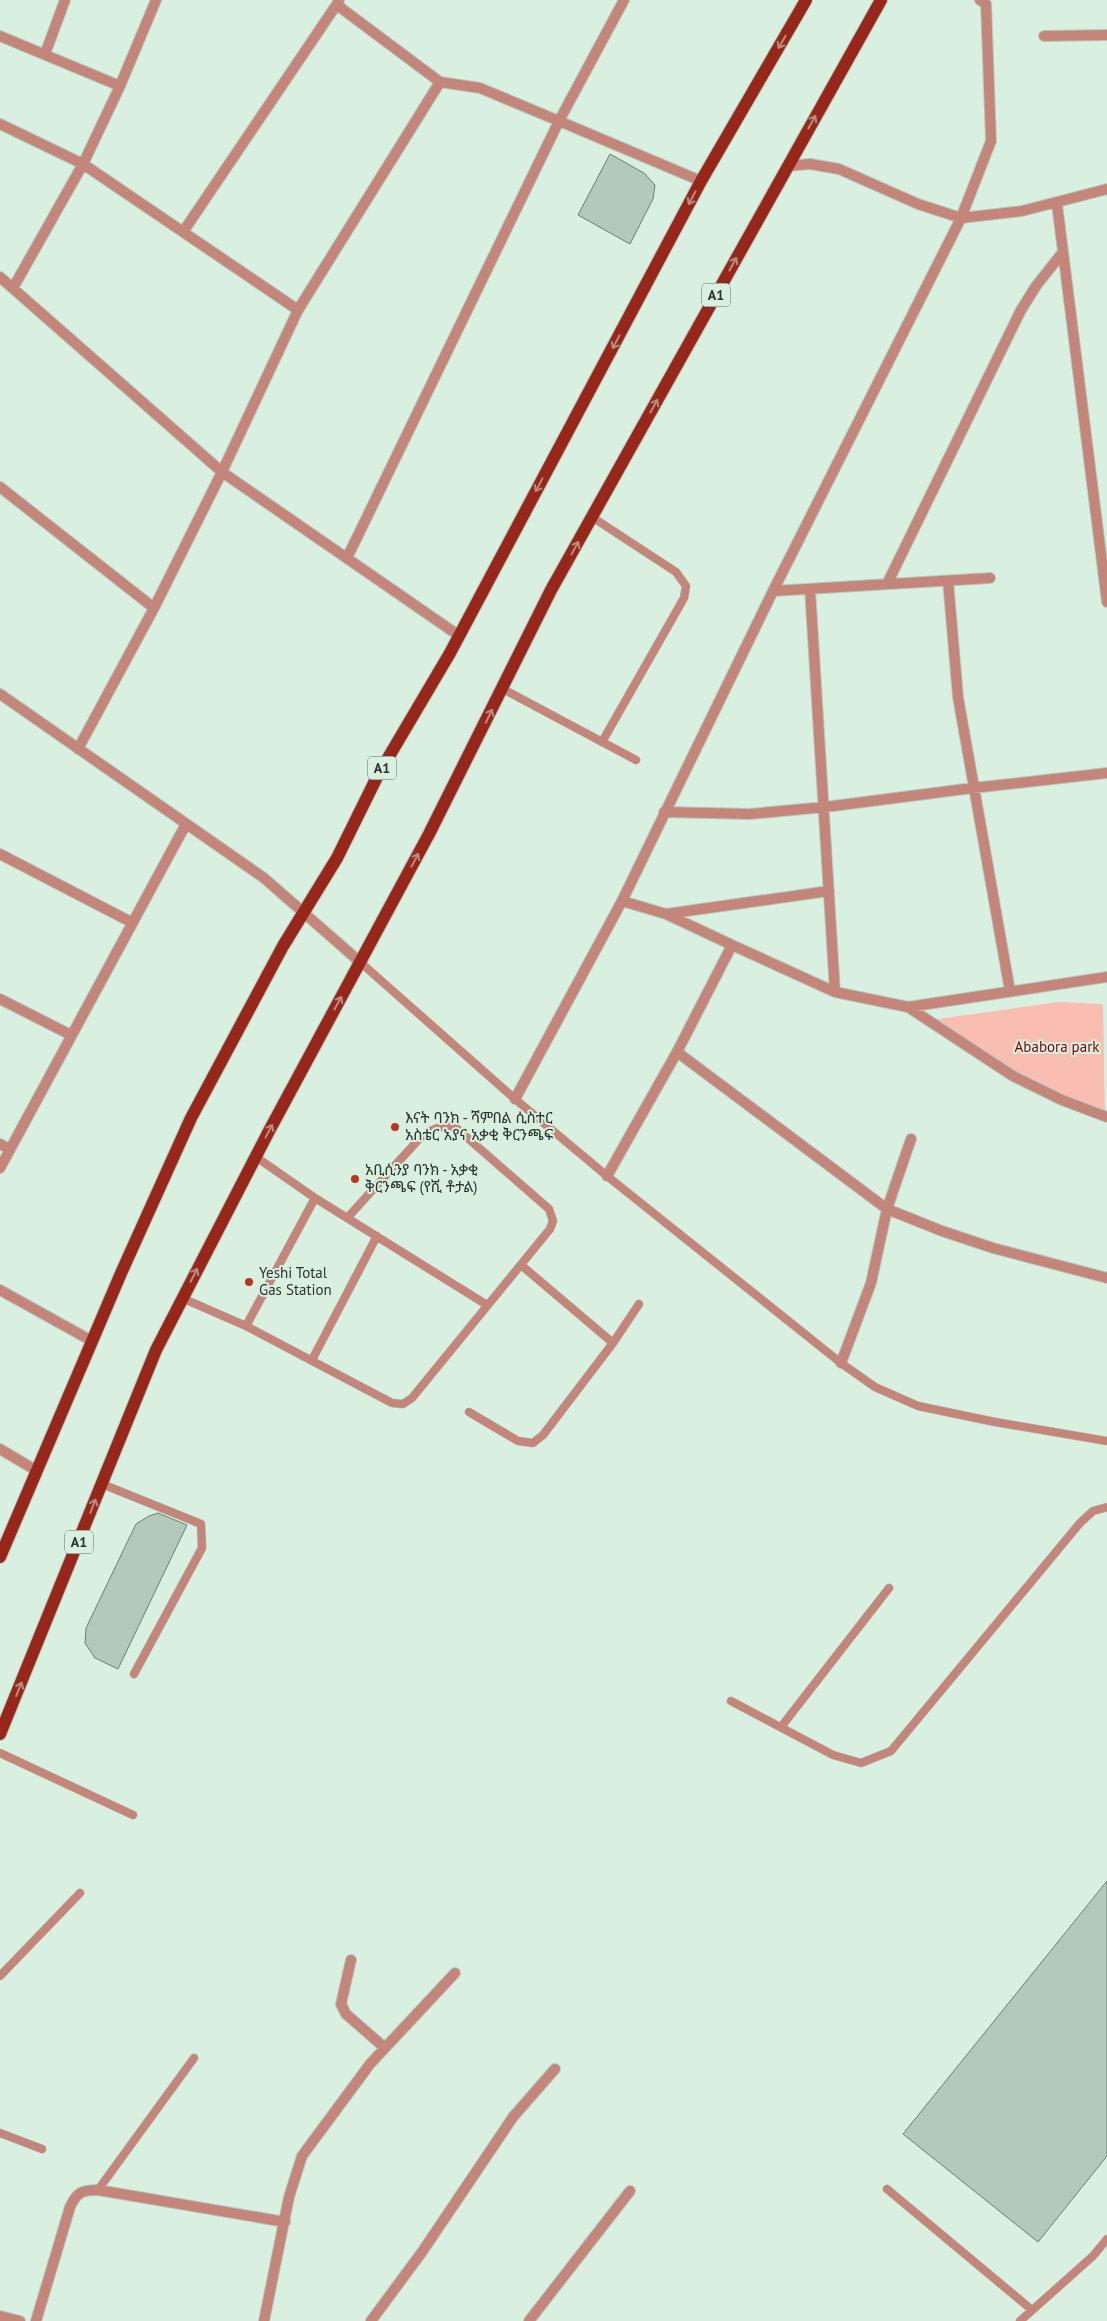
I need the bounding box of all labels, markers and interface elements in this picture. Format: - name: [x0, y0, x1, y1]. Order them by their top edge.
- one-way arrow: [776, 35, 786, 49]
- one-way arrow: [808, 115, 818, 130]
- one-way arrow: [687, 190, 696, 205]
- one-way arrow: [729, 257, 739, 272]
- road number: A1: [702, 284, 730, 306]
- one-way arrow: [611, 334, 621, 349]
- one-way arrow: [650, 399, 659, 414]
- one-way arrow: [534, 477, 543, 492]
- one-way arrow: [570, 540, 580, 555]
- one-way arrow: [485, 709, 494, 724]
- road number: A1: [368, 756, 396, 780]
- one-way arrow: [410, 853, 420, 868]
- one-way arrow: [333, 997, 343, 1011]
- park label: Ababora park: [1015, 1037, 1100, 1056]
- place label: እናት ባንክ - ሻምበል ሲስተር አስቴር አያና አቃቂ ቅርንጫፍ: [405, 1108, 554, 1144]
- marker: እናት ባንክ - ሻምበል ሲስተር አስቴር አያና አቃቂ ቅርንጫፍ: [389, 1121, 401, 1133]
- one-way arrow: [265, 1124, 274, 1139]
- place label: አቢሲንያ ባንክ - አቃቂ ቅርንጫፍ (የሺ ቶታል): [365, 1160, 478, 1196]
- marker: አቢሲንያ ባንክ - አቃቂ ቅርንጫፍ (የሺ ቶታል): [349, 1173, 361, 1185]
- place label: Yeshi Total Gas Station: [259, 1263, 332, 1299]
- one-way arrow: [190, 1268, 199, 1283]
- marker: Yeshi Total Gas Station: [243, 1276, 255, 1288]
- one-way arrow: [90, 1499, 99, 1514]
- road number: A1: [65, 1530, 93, 1554]
- one-way arrow: [14, 1682, 24, 1697]

